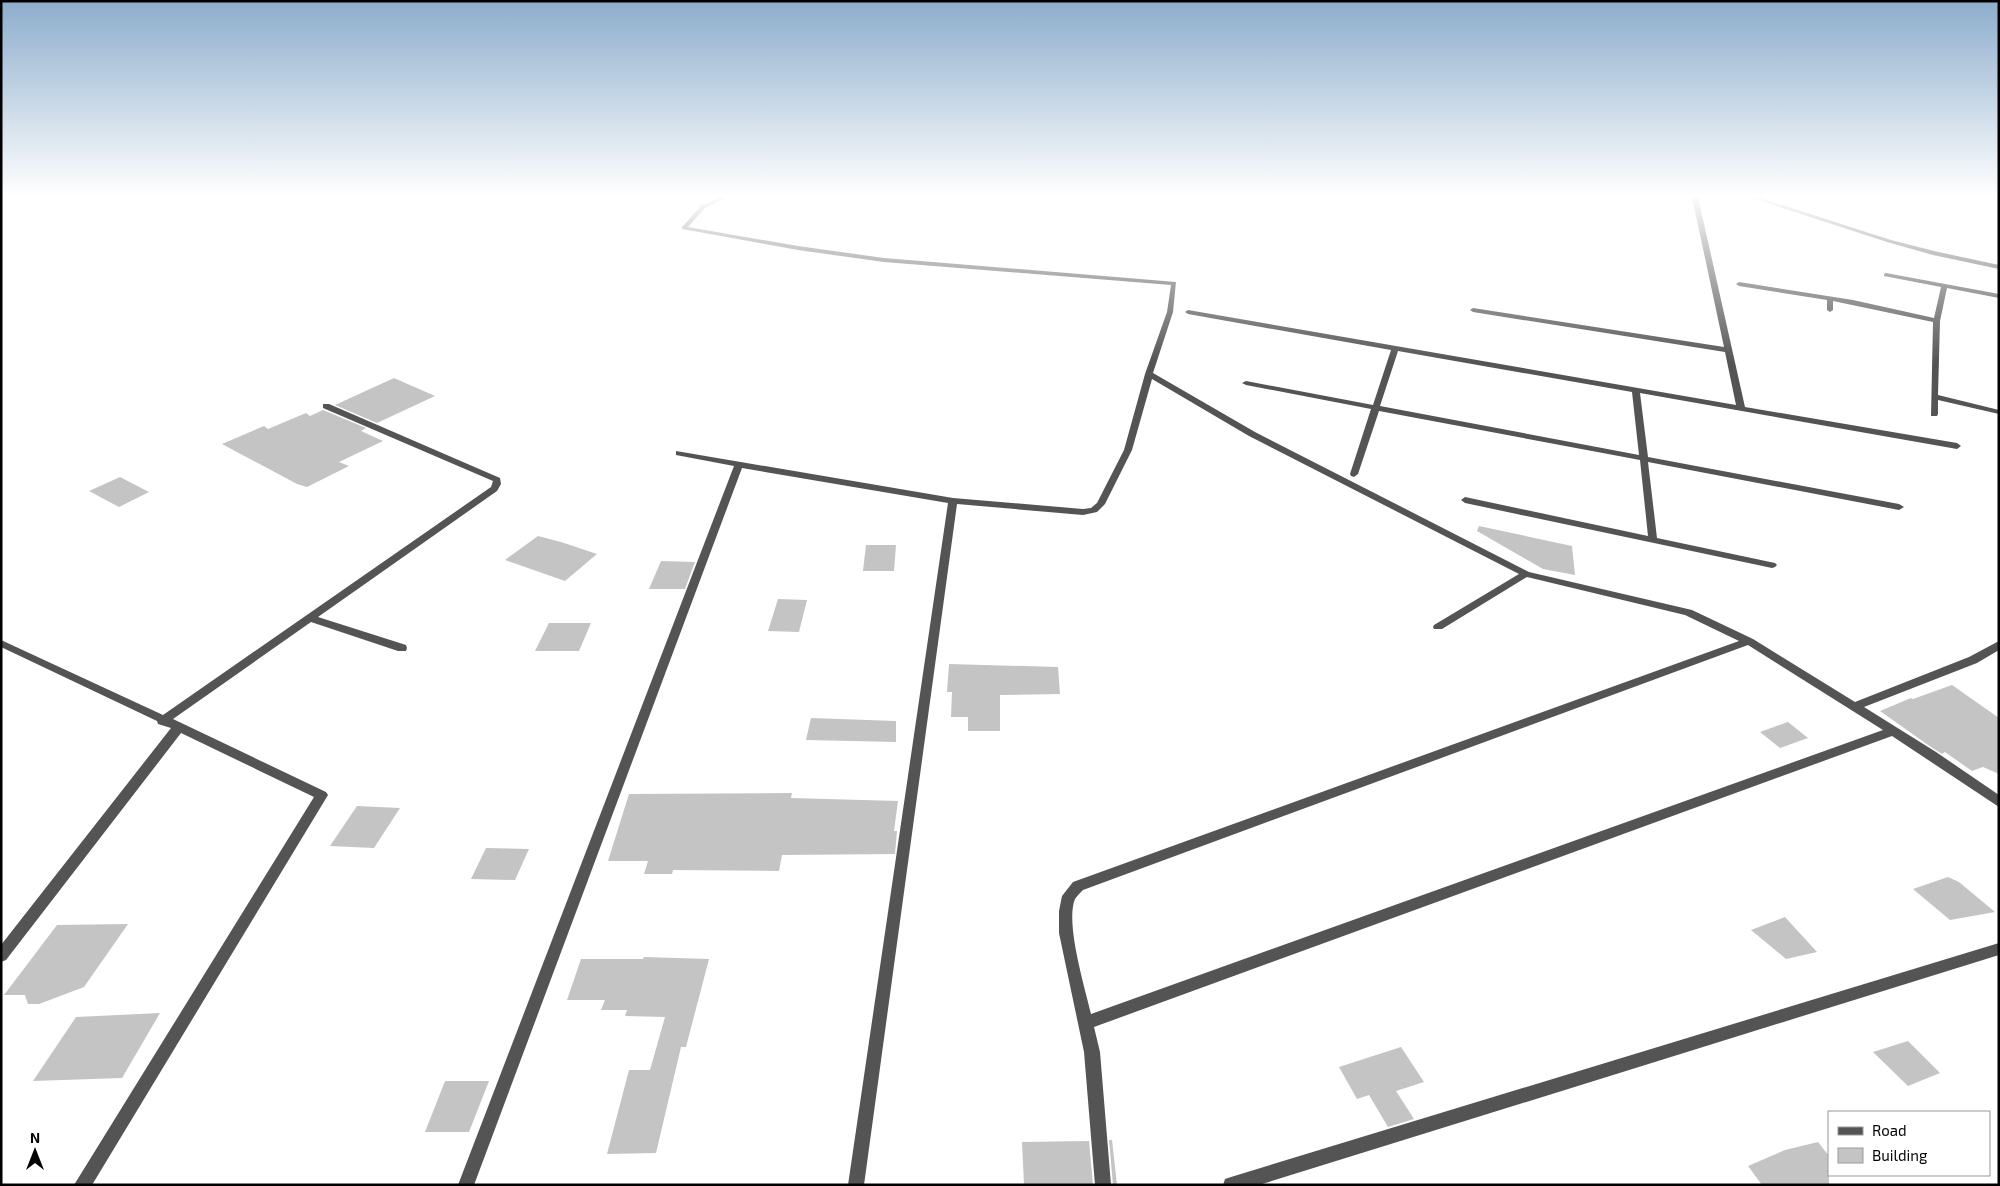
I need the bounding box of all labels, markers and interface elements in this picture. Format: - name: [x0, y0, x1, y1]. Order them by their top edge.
- legend: [1828, 1111, 1990, 1176]
- text: Road: [1872, 1121, 1907, 1139]
- north arrow: [10, 1126, 60, 1176]
- text: N: [30, 1129, 40, 1146]
- text: Building: [1872, 1146, 1928, 1164]

